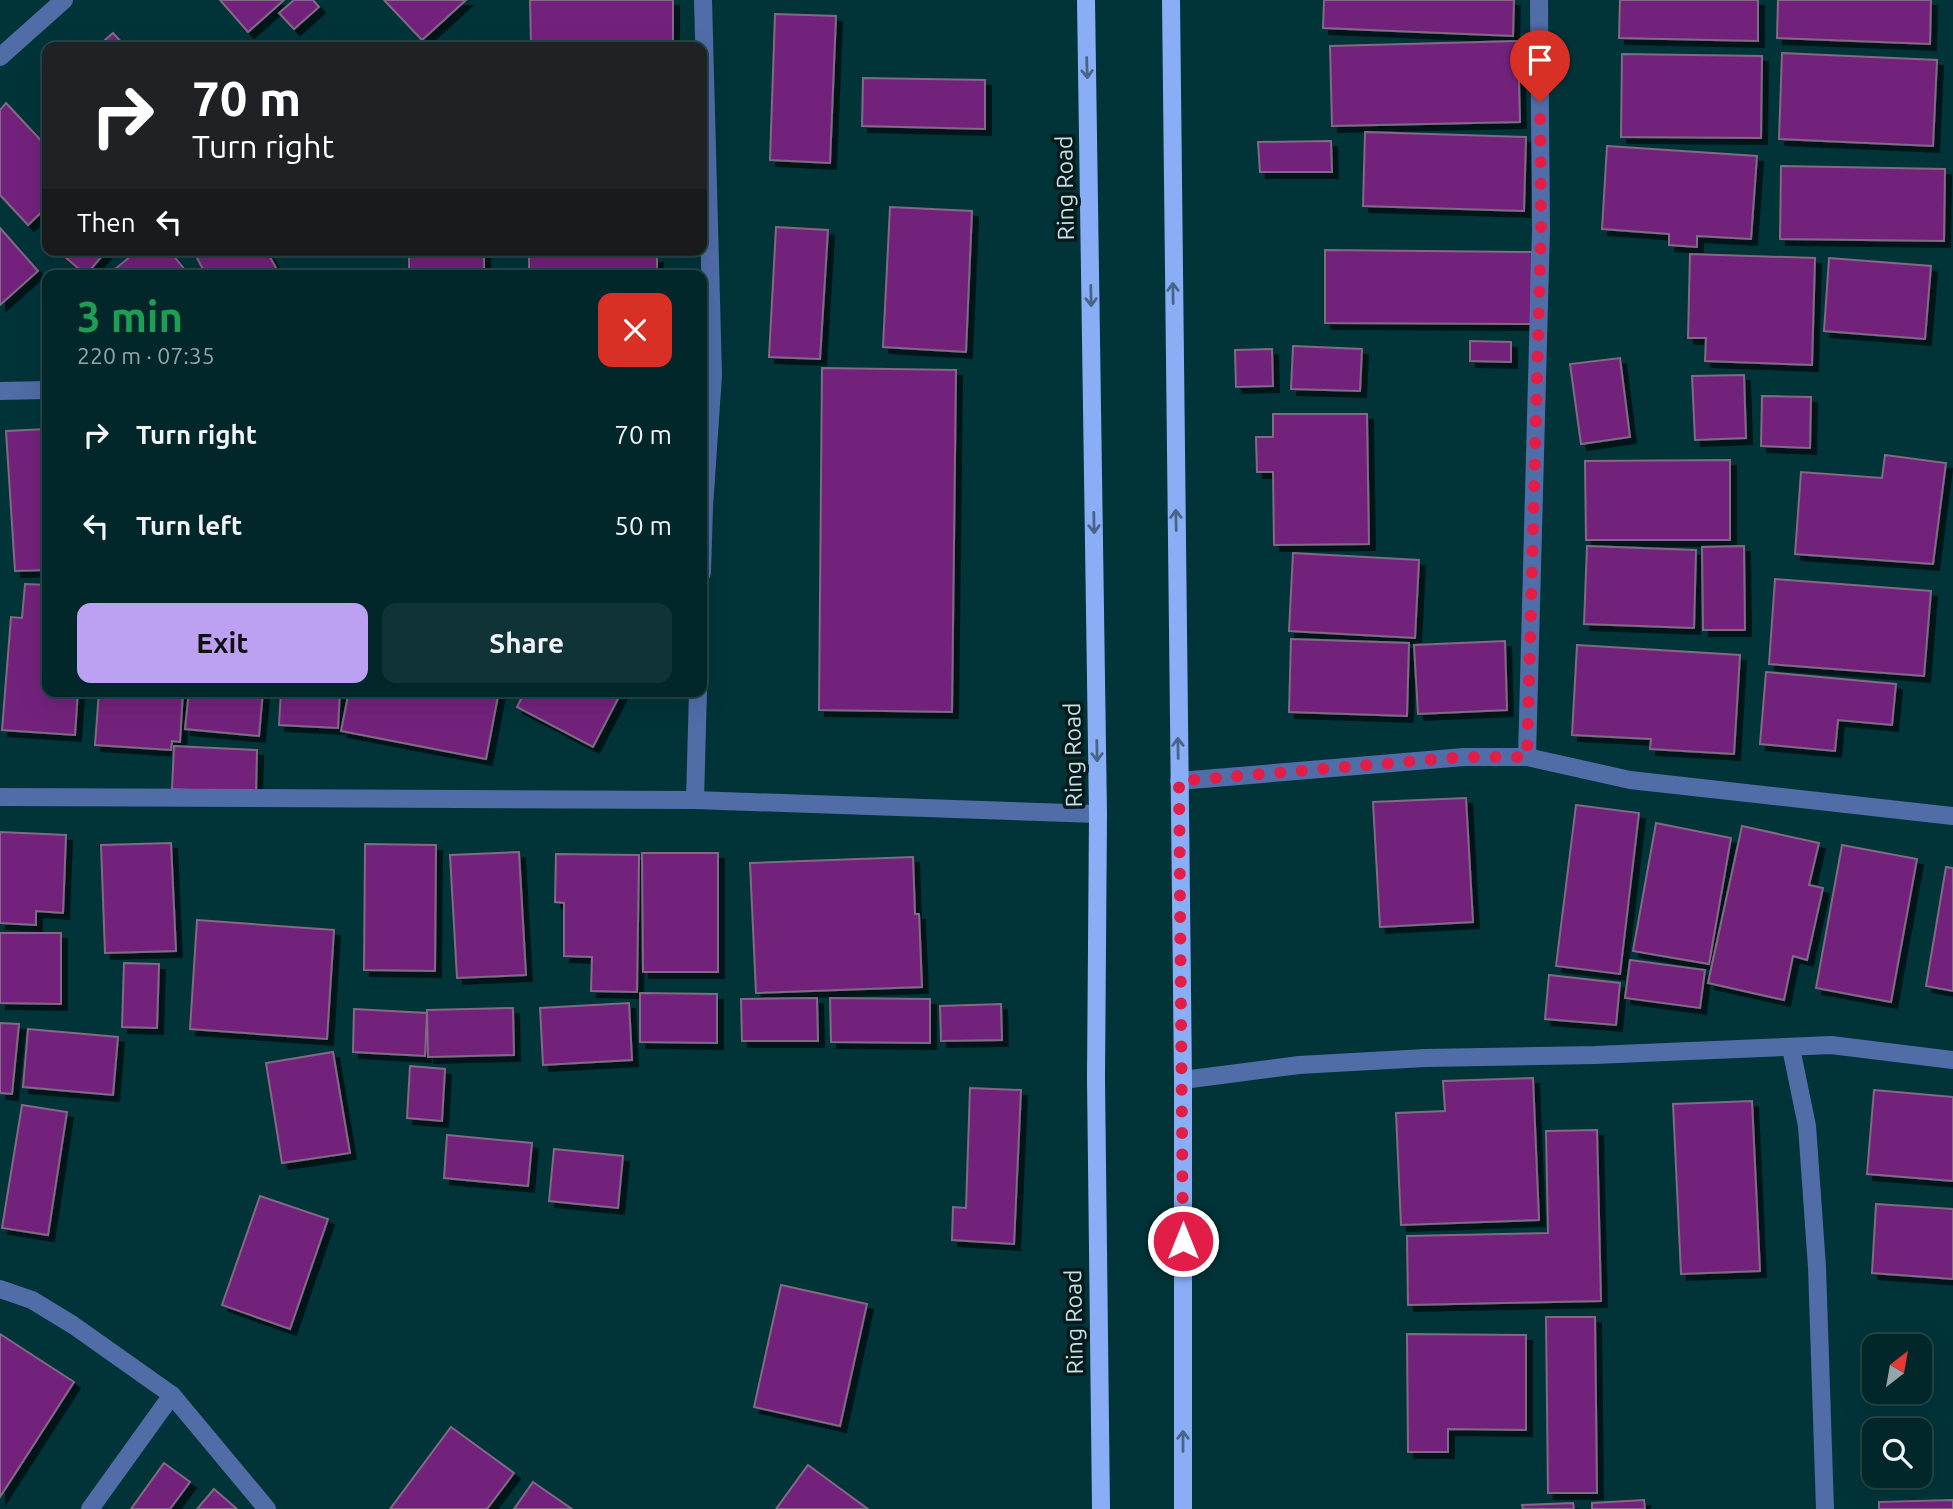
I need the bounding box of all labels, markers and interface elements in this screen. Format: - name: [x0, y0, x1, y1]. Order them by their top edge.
- pin: [1510, 30, 1570, 102]
- icon: arrive: [1521, 41, 1559, 79]
- one-way arrow: [1080, 56, 1093, 79]
- icon: right: [77, 70, 168, 161]
- text: 70 m: [192, 70, 301, 125]
- text: Turn right: [192, 128, 334, 164]
- street label: Ring Road: [1051, 136, 1078, 241]
- icon: left: [150, 203, 188, 241]
- text: Then: [77, 208, 136, 237]
- one-way arrow: [1166, 282, 1180, 305]
- one-way arrow: [1085, 284, 1098, 307]
- text: 3 min: [77, 293, 183, 340]
- button: close: [598, 293, 672, 367]
- text: 220 m · 07:35: [77, 343, 215, 368]
- icon: right: [77, 416, 115, 454]
- text: Turn right: [136, 420, 257, 449]
- text: 70 m: [614, 420, 672, 449]
- icon: left: [77, 507, 115, 545]
- one-way arrow: [1169, 509, 1183, 532]
- text: Turn left: [136, 511, 242, 540]
- text: 50 m: [614, 511, 672, 540]
- one-way arrow: [1087, 511, 1101, 534]
- button: Exit: [77, 603, 368, 683]
- button: Share: [382, 603, 672, 683]
- street label: Ring Road: [1059, 703, 1086, 808]
- one-way arrow: [1172, 737, 1185, 760]
- one-way arrow: [1090, 739, 1104, 762]
- position arrow: [1146, 1204, 1220, 1278]
- street label: Ring Road: [1060, 1270, 1087, 1375]
- north arrow: [1862, 1334, 1932, 1404]
- map controls: [1862, 1334, 1932, 1488]
- button: search: [1862, 1418, 1932, 1488]
- one-way arrow: [1176, 1430, 1190, 1453]

